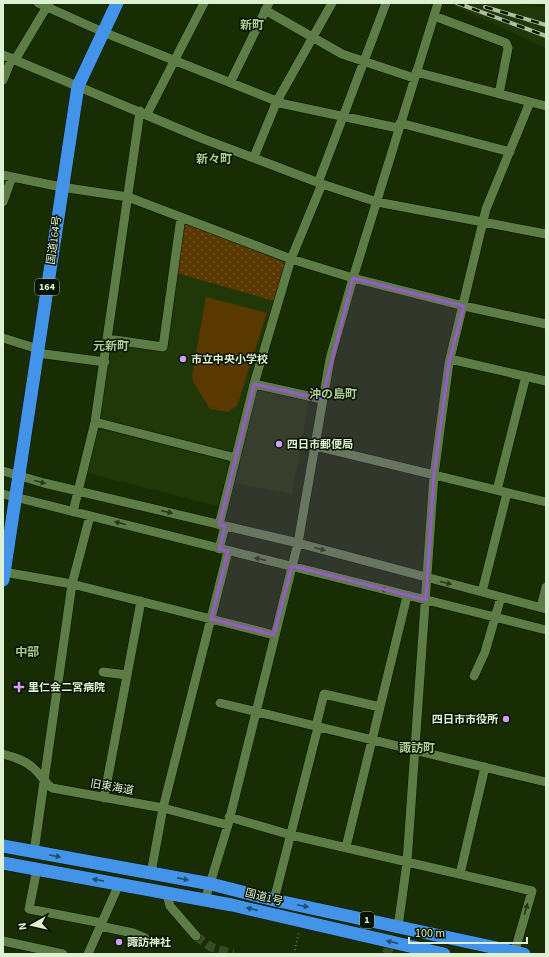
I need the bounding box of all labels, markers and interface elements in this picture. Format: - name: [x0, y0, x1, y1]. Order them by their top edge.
- district label: 新町: [240, 17, 264, 34]
- district label: 新々町: [196, 151, 232, 168]
- street label: 国道164号: [43, 214, 65, 266]
- road number: 164: [35, 279, 59, 295]
- district label: 元新町: [93, 338, 129, 355]
- place label: 市立中央小学校: [191, 352, 268, 367]
- marker: 市立中央小学校: [178, 354, 188, 364]
- district label: 沖の島町: [309, 386, 357, 403]
- place label: 四日市郵便局: [287, 437, 353, 452]
- marker: 四日市郵便局: [274, 439, 284, 449]
- one-way arrow: [35, 479, 47, 485]
- one-way arrow: [161, 510, 173, 516]
- one-way arrow: [114, 520, 126, 526]
- one-way arrow: [314, 547, 327, 553]
- one-way arrow: [254, 555, 266, 561]
- one-way arrow: [440, 580, 452, 586]
- one-way arrow: [380, 587, 392, 593]
- district label: 中部: [15, 644, 39, 661]
- place label: 里仁会二宮病院: [28, 680, 105, 695]
- marker: 里仁会二宮病院: [13, 681, 25, 693]
- place label: 四日市市役所: [432, 712, 498, 727]
- marker: 四日市市役所: [501, 714, 511, 724]
- district label: 諏訪町: [399, 740, 435, 757]
- street label: 旧東海道: [89, 776, 135, 798]
- one-way arrow: [49, 853, 61, 859]
- one-way arrow: [177, 876, 189, 882]
- one-way arrow: [92, 877, 104, 883]
- street label: 国道1号: [244, 885, 284, 909]
- one-way arrow: [523, 903, 529, 915]
- one-way arrow: [297, 904, 309, 910]
- north arrow: [12, 905, 52, 945]
- one-way arrow: [246, 906, 258, 912]
- road number: 1: [360, 912, 374, 928]
- scale bar: [409, 919, 527, 945]
- text: N: [15, 922, 31, 931]
- text: 100 m: [415, 925, 445, 942]
- place label: 諏訪神社: [127, 935, 171, 950]
- marker: 諏訪神社: [114, 937, 124, 947]
- one-way arrow: [386, 939, 399, 945]

